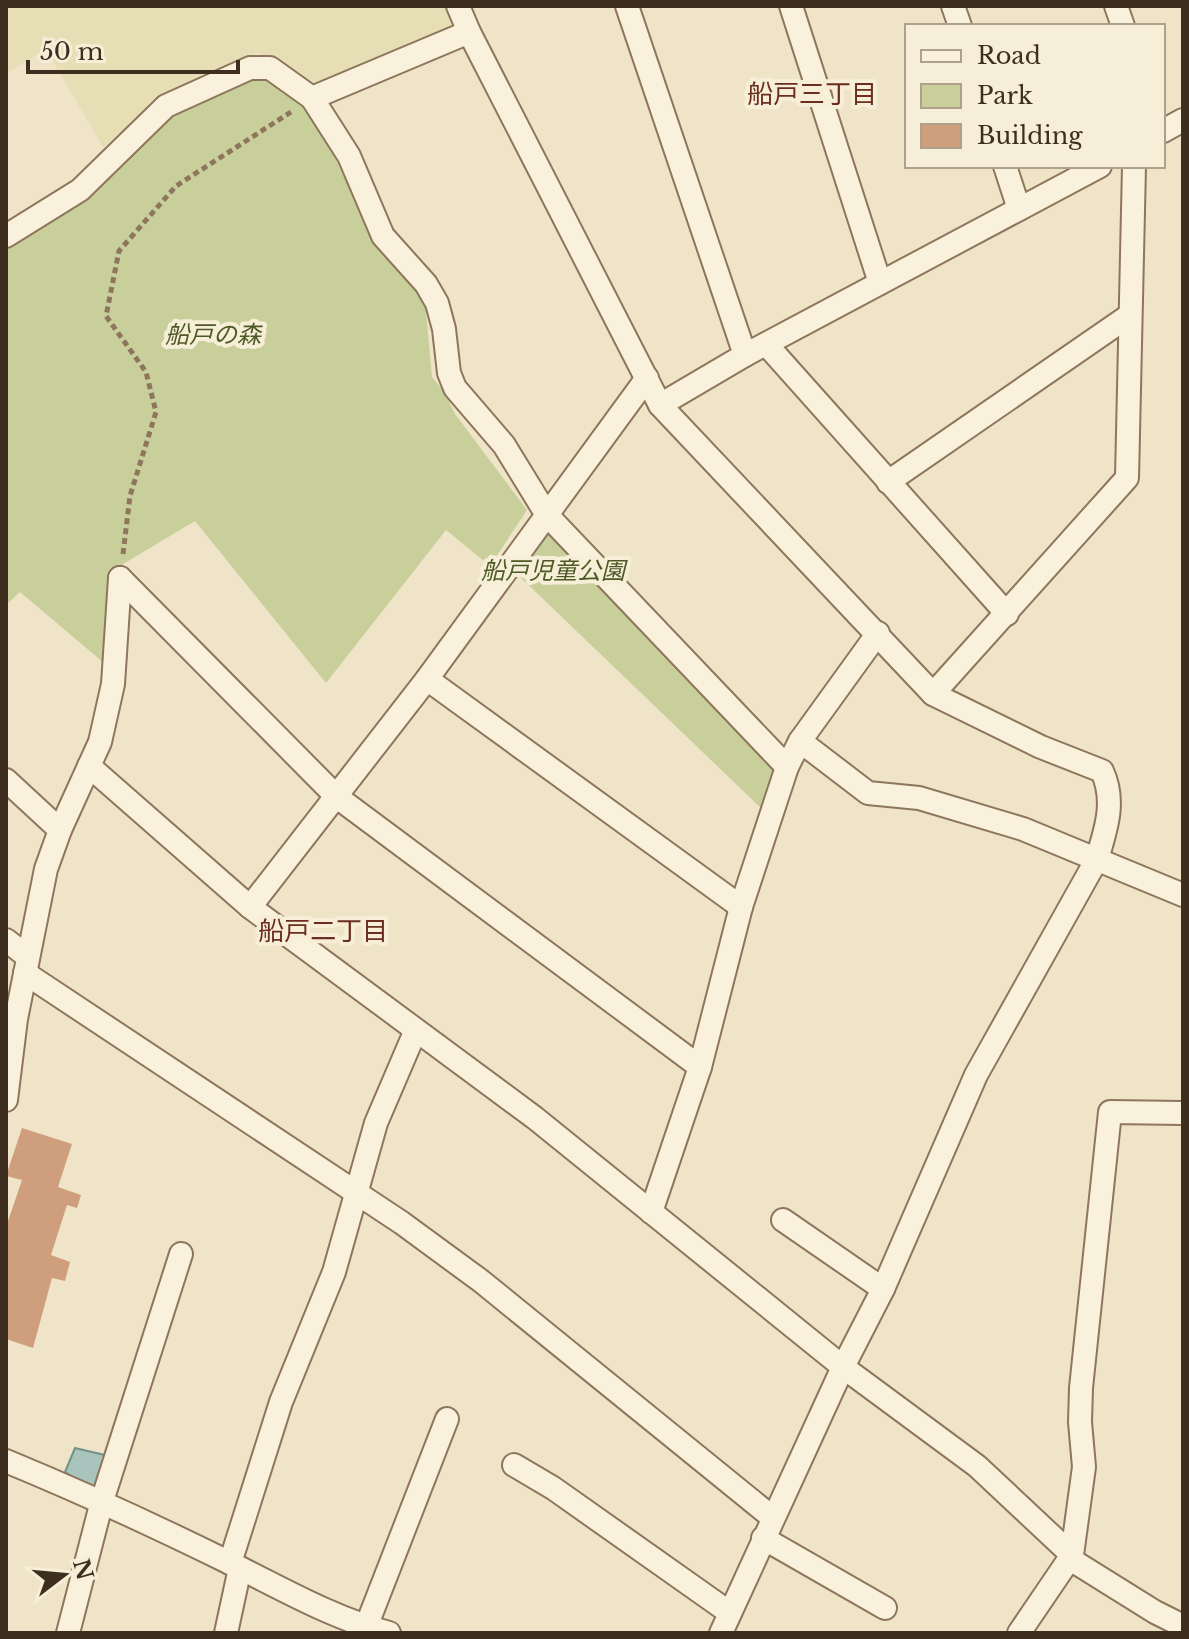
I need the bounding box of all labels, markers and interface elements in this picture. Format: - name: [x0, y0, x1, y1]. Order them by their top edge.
- scale bar: [28, 24, 238, 74]
- legend: [905, 24, 1165, 168]
- text: 50 m: [40, 37, 104, 66]
- text: Road: [977, 41, 1041, 70]
- district label: 船戸三丁目: [747, 78, 877, 110]
- text: Park: [977, 81, 1033, 110]
- text: Building: [977, 121, 1083, 150]
- park label: 船戸の森: [165, 320, 263, 349]
- park label: 船戸児童公園: [481, 556, 628, 585]
- district label: 船戸二丁目: [258, 915, 388, 947]
- north arrow: [24, 1535, 104, 1615]
- text: N: [67, 1556, 99, 1584]

